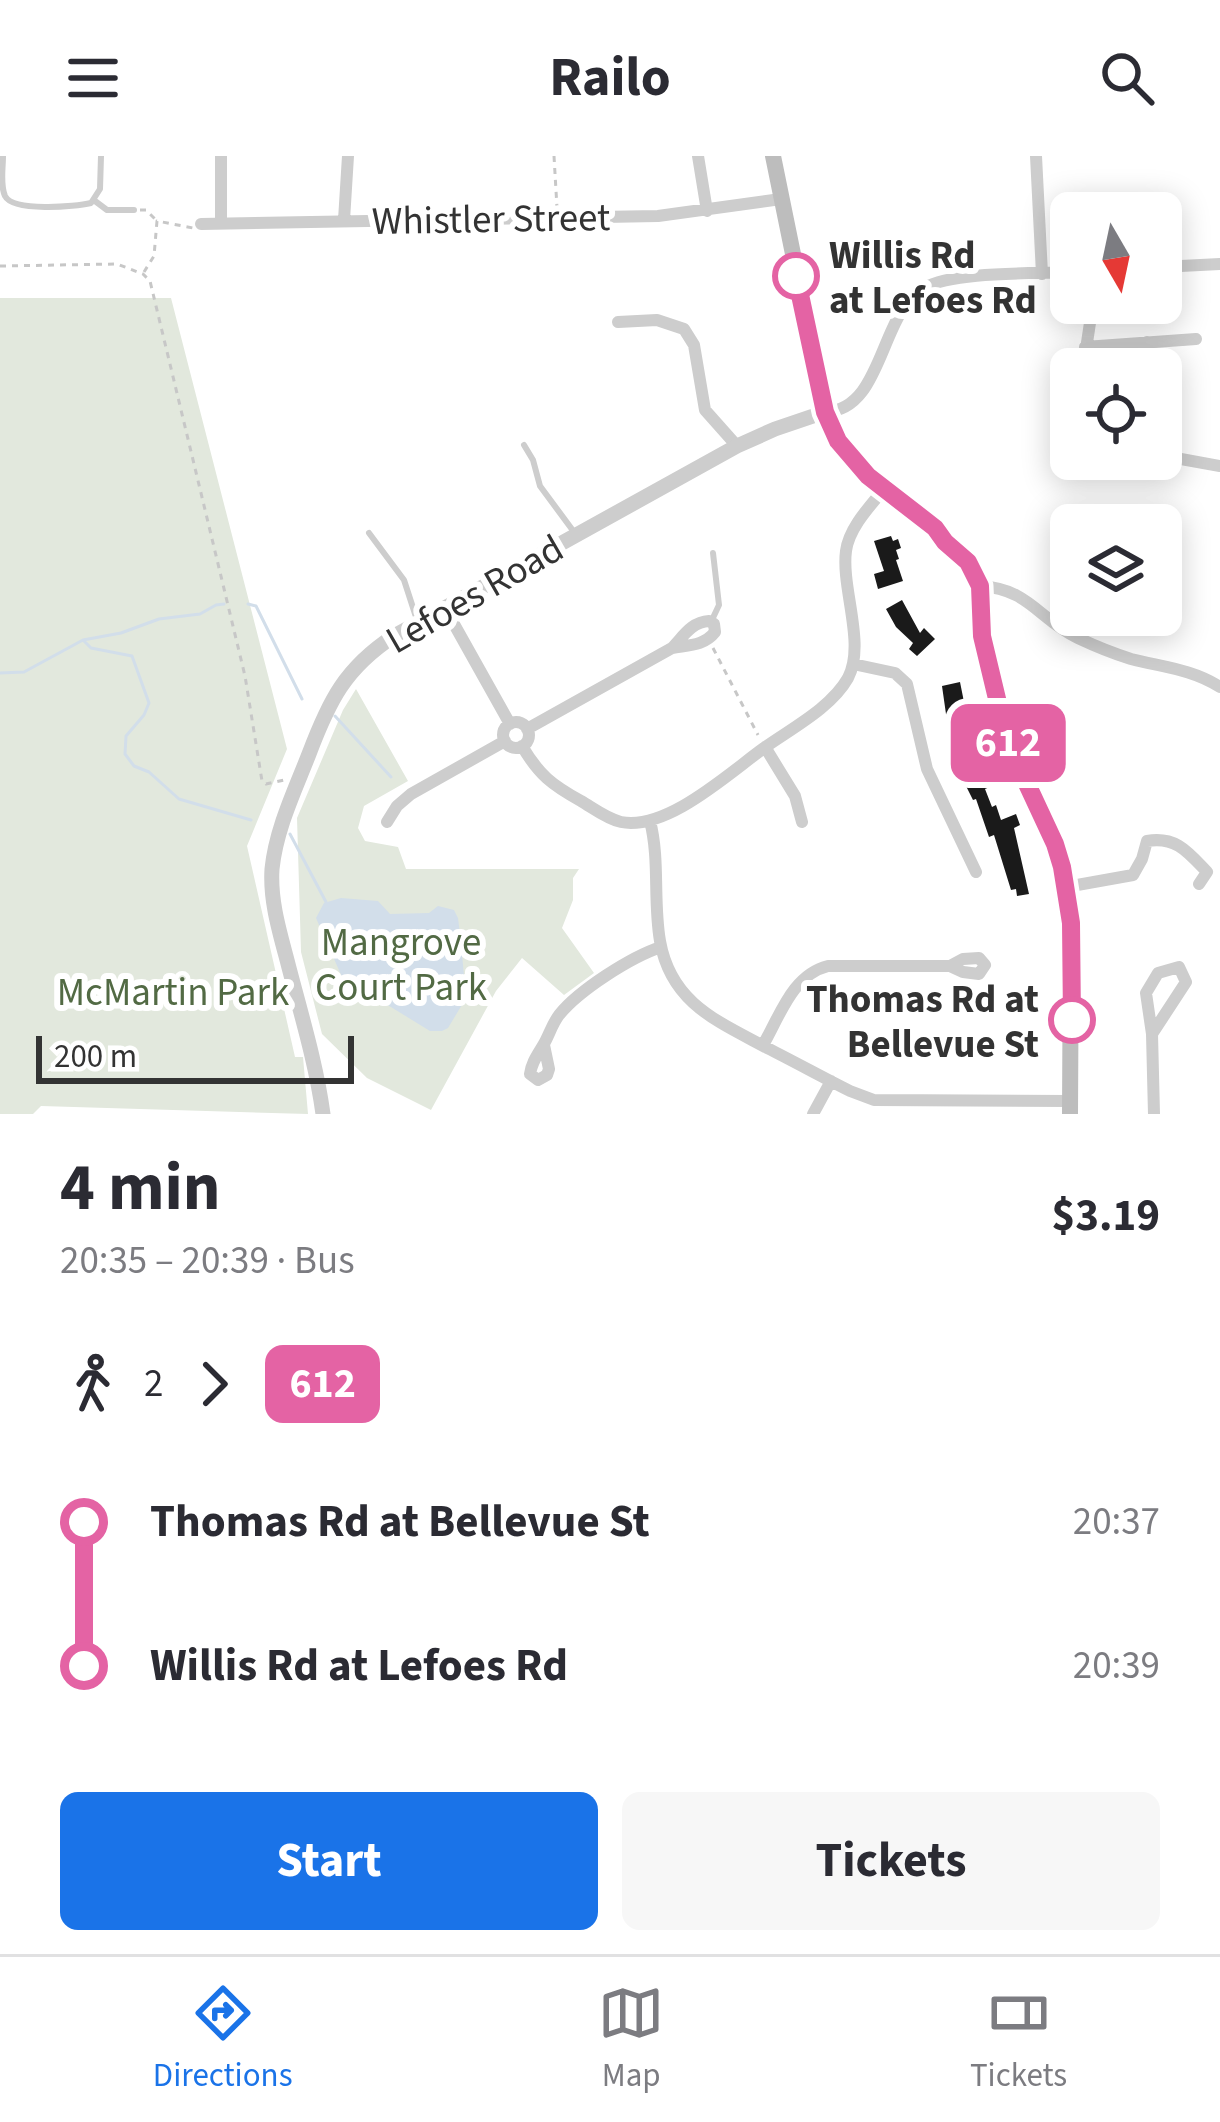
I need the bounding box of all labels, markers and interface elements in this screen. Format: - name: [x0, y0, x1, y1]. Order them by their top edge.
- text: Railo: [549, 40, 671, 117]
- icon: menu: [60, 45, 126, 111]
- icon: search: [1094, 45, 1160, 111]
- street label: Whistler Street: [371, 190, 611, 250]
- north arrow: [1050, 192, 1182, 324]
- map controls: [1050, 192, 1182, 636]
- place label: Willis Rd at Lefoes Rd: [829, 228, 1037, 329]
- marker: Willis Rd at Lefoes Rd: [774, 254, 818, 298]
- button: locate: [1050, 348, 1182, 480]
- button: layers: [1050, 504, 1182, 636]
- street label: Lefoes Road: [376, 521, 574, 668]
- line badge: 612: [939, 704, 1077, 782]
- text: 612: [975, 713, 1041, 773]
- park label: Mangrove Court Park: [315, 915, 487, 1016]
- park label: McMartin Park: [57, 965, 289, 1021]
- place label: Thomas Rd at Bellevue St: [806, 972, 1039, 1073]
- marker: Thomas Rd at Bellevue St: [1050, 998, 1094, 1042]
- scale bar: [36, 1030, 354, 1083]
- text: 200 m: [54, 1033, 137, 1080]
- text: 4 min: [60, 1141, 221, 1235]
- text: $3.19: [1051, 1184, 1160, 1248]
- text: 20:35 – 20:39 · Bus: [60, 1233, 355, 1289]
- icon: walk: [60, 1351, 126, 1417]
- icon: forward: [181, 1351, 247, 1417]
- text: 612: [289, 1354, 356, 1414]
- text: 2: [144, 1356, 163, 1412]
- text: Thomas Rd at Bellevue St: [150, 1490, 650, 1554]
- text: 20:37: [1073, 1494, 1160, 1550]
- text: Willis Rd at Lefoes Rd: [150, 1634, 568, 1698]
- text: 20:39: [1073, 1638, 1160, 1694]
- button: Start: [60, 1792, 598, 1930]
- button: Tickets: [622, 1792, 1160, 1930]
- tab: Directions: [153, 1980, 293, 2099]
- tab: Map: [598, 1980, 664, 2099]
- tab: Tickets: [970, 1980, 1067, 2099]

